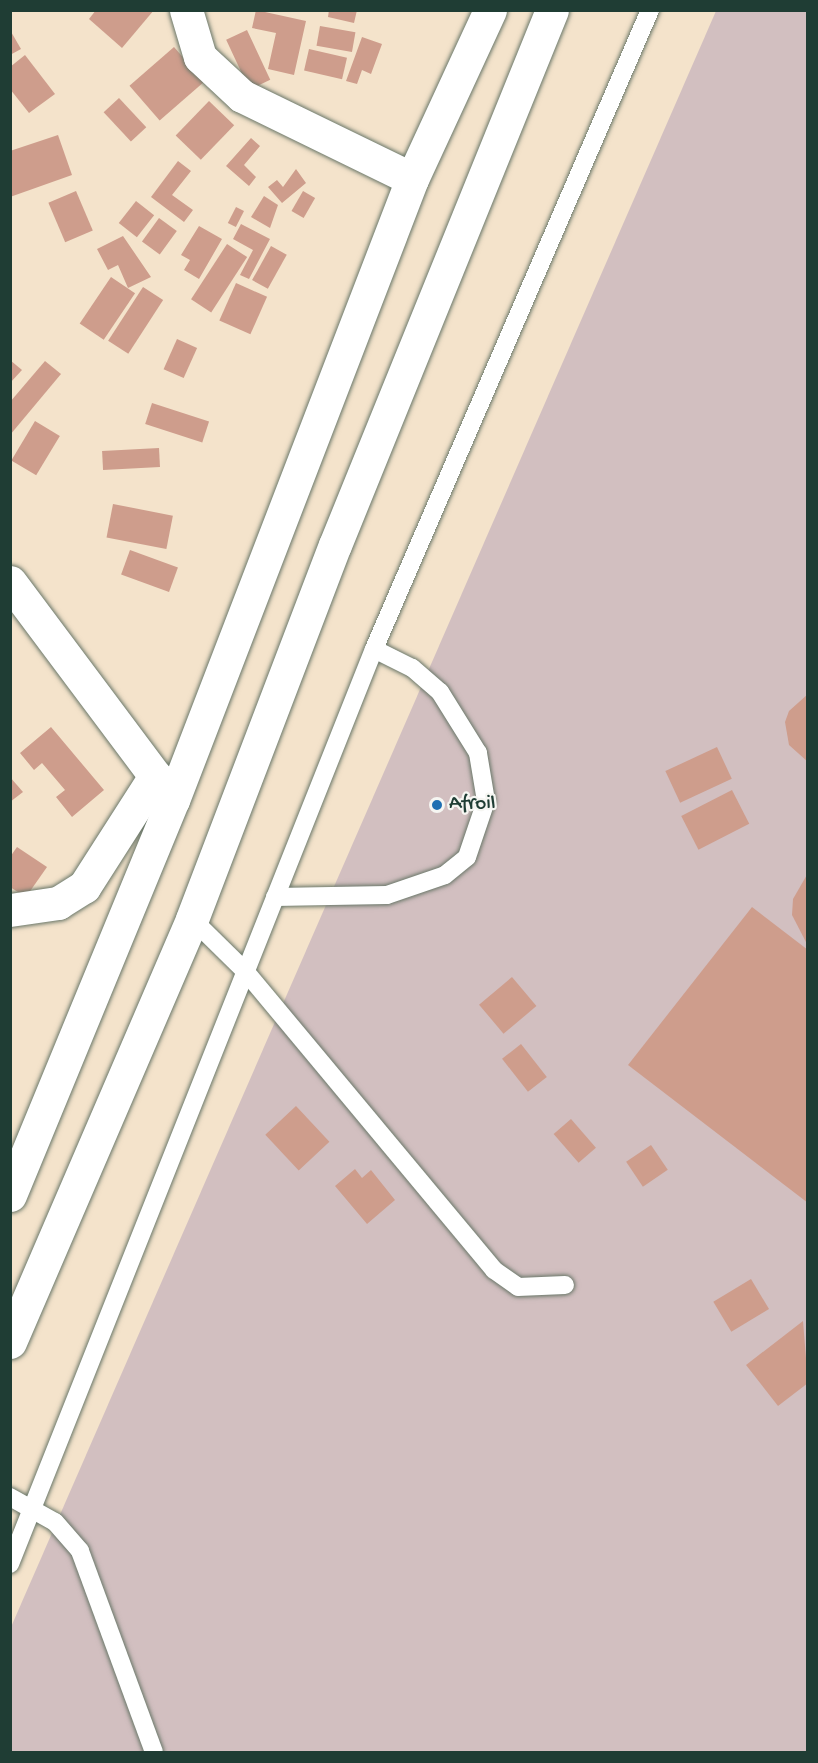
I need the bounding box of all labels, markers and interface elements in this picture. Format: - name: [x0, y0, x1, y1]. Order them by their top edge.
- place label: Afroil: [449, 792, 495, 818]
- marker: Afroil: [430, 798, 444, 812]

